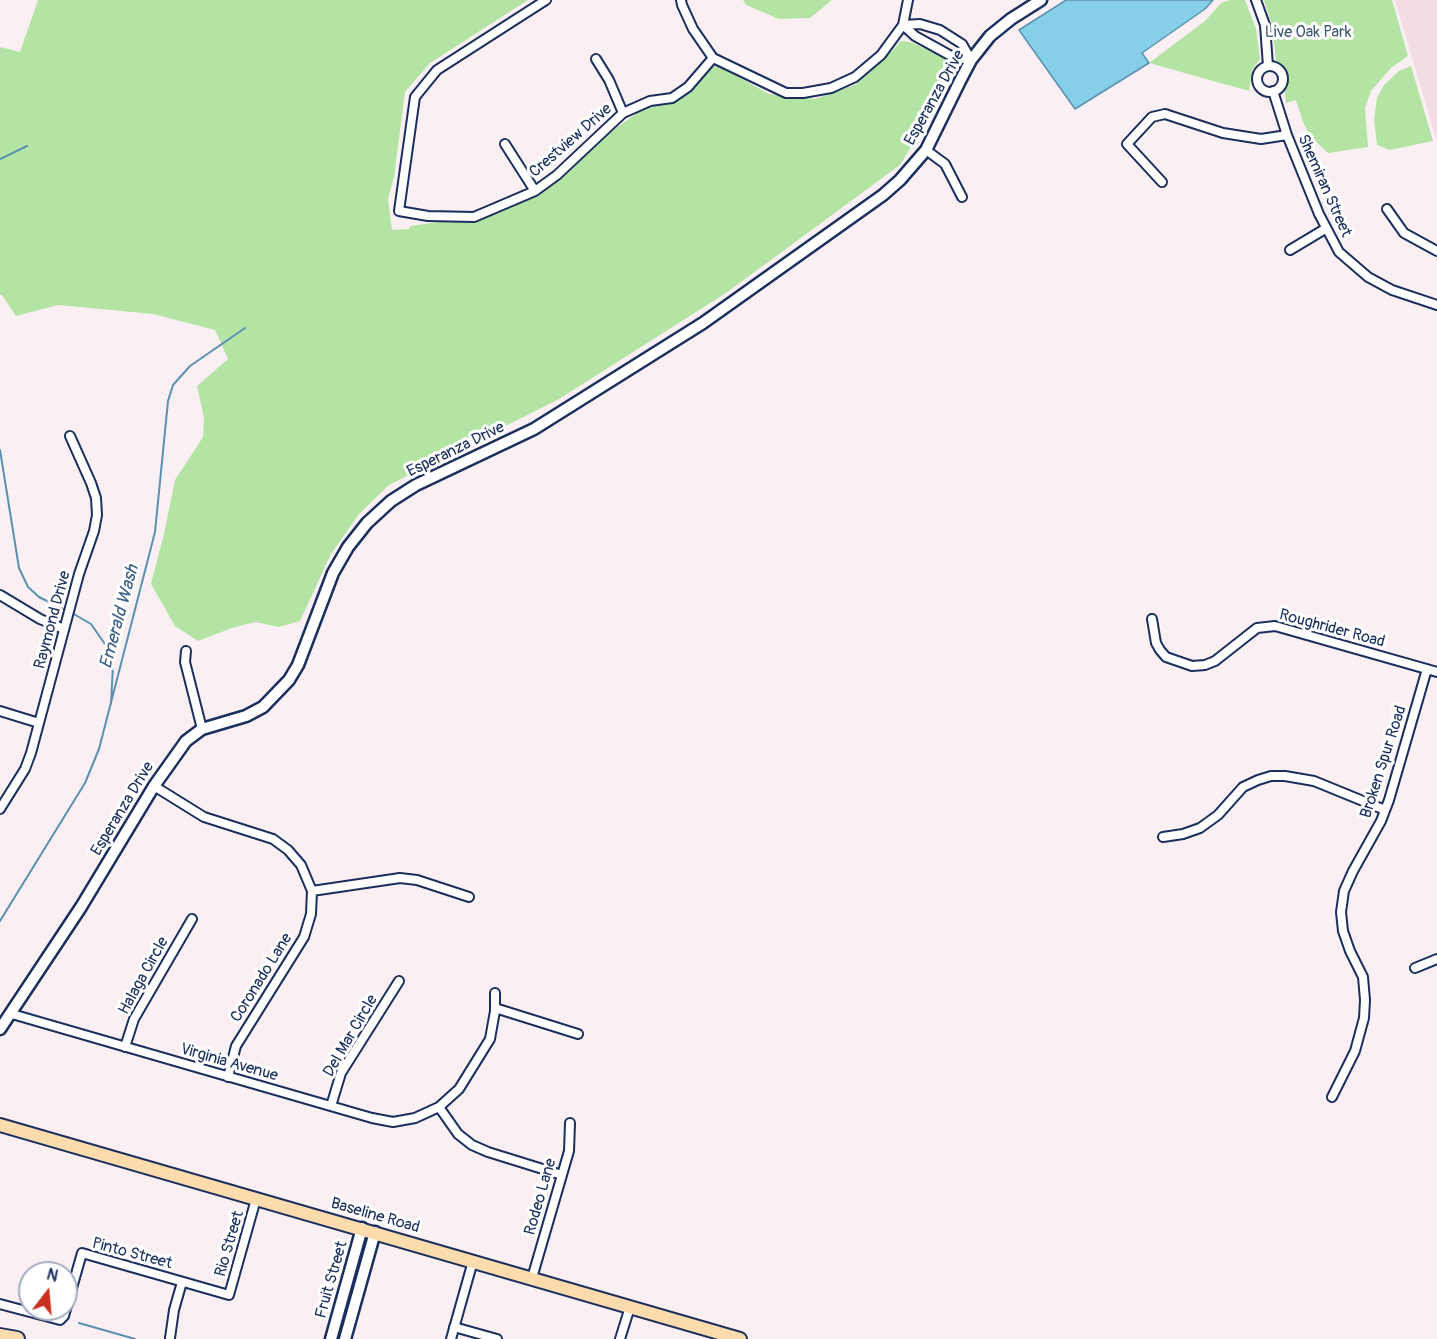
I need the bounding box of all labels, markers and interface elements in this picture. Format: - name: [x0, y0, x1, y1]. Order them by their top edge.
- park label: Live Oak Park: [1265, 23, 1351, 43]
- street label: Esperanza Drive: [901, 47, 969, 149]
- street label: Crestview Drive: [526, 100, 616, 182]
- street label: Shemiran Street: [1293, 132, 1355, 240]
- street label: Esperanza Drive: [404, 418, 508, 482]
- water label: Emerald Wash: [96, 563, 144, 671]
- street label: Raymond Drive: [31, 569, 75, 671]
- street label: Roughrider Road: [1277, 606, 1387, 652]
- street label: Broken Spur Road: [1357, 703, 1411, 821]
- street label: Esperanza Drive: [87, 759, 159, 859]
- street label: Coronado Lane: [227, 930, 297, 1026]
- street label: Halaga Circle: [115, 934, 173, 1018]
- street label: Del Mar Circle: [320, 992, 382, 1080]
- street label: Virginia Avenue: [178, 1040, 280, 1086]
- street label: Rodeo Lane: [521, 1157, 561, 1237]
- street label: Baseline Road: [328, 1194, 422, 1238]
- street label: Rio Street: [211, 1209, 249, 1279]
- street label: Pinto Street: [90, 1234, 174, 1274]
- street label: Fruit Street: [312, 1239, 352, 1321]
- north arrow: [18, 1261, 78, 1321]
- text: N: [44, 1265, 60, 1287]

